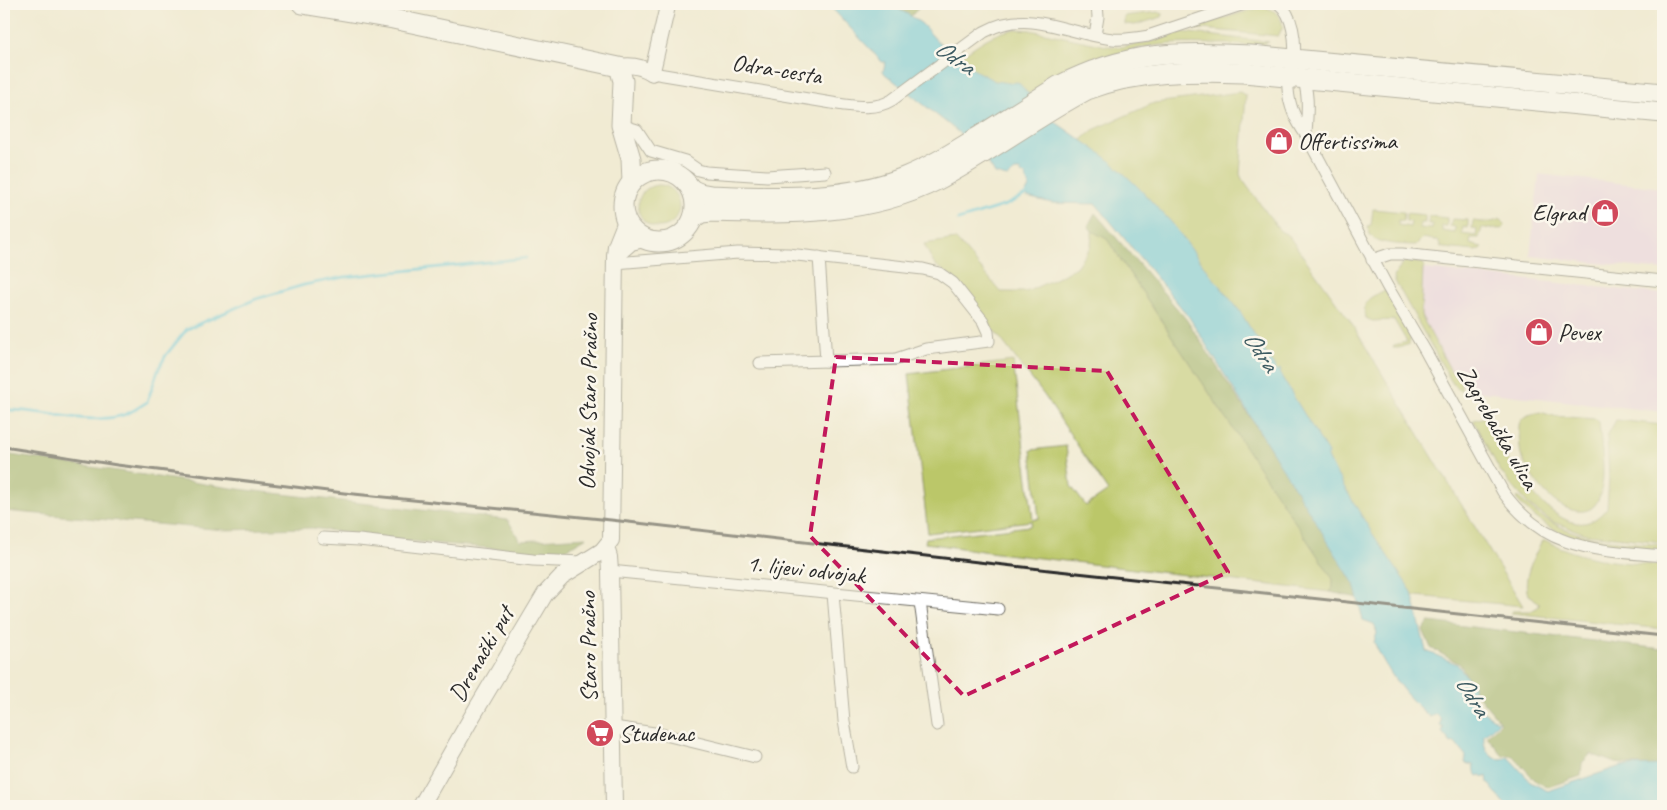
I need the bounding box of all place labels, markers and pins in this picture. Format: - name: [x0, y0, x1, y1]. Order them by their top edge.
- shop icon: Offertissima: [1264, 126, 1294, 156]
- place label: Offertissima: [1298, 126, 1398, 156]
- place label: Elgrad: [1532, 198, 1590, 228]
- shop icon: Elgrad: [1590, 198, 1620, 228]
- shop icon: Pevex: [1524, 317, 1554, 347]
- place label: Pevex: [1558, 317, 1602, 347]
- supermarket icon: Studenac: [585, 718, 615, 748]
- place label: Studenac: [619, 718, 696, 748]

